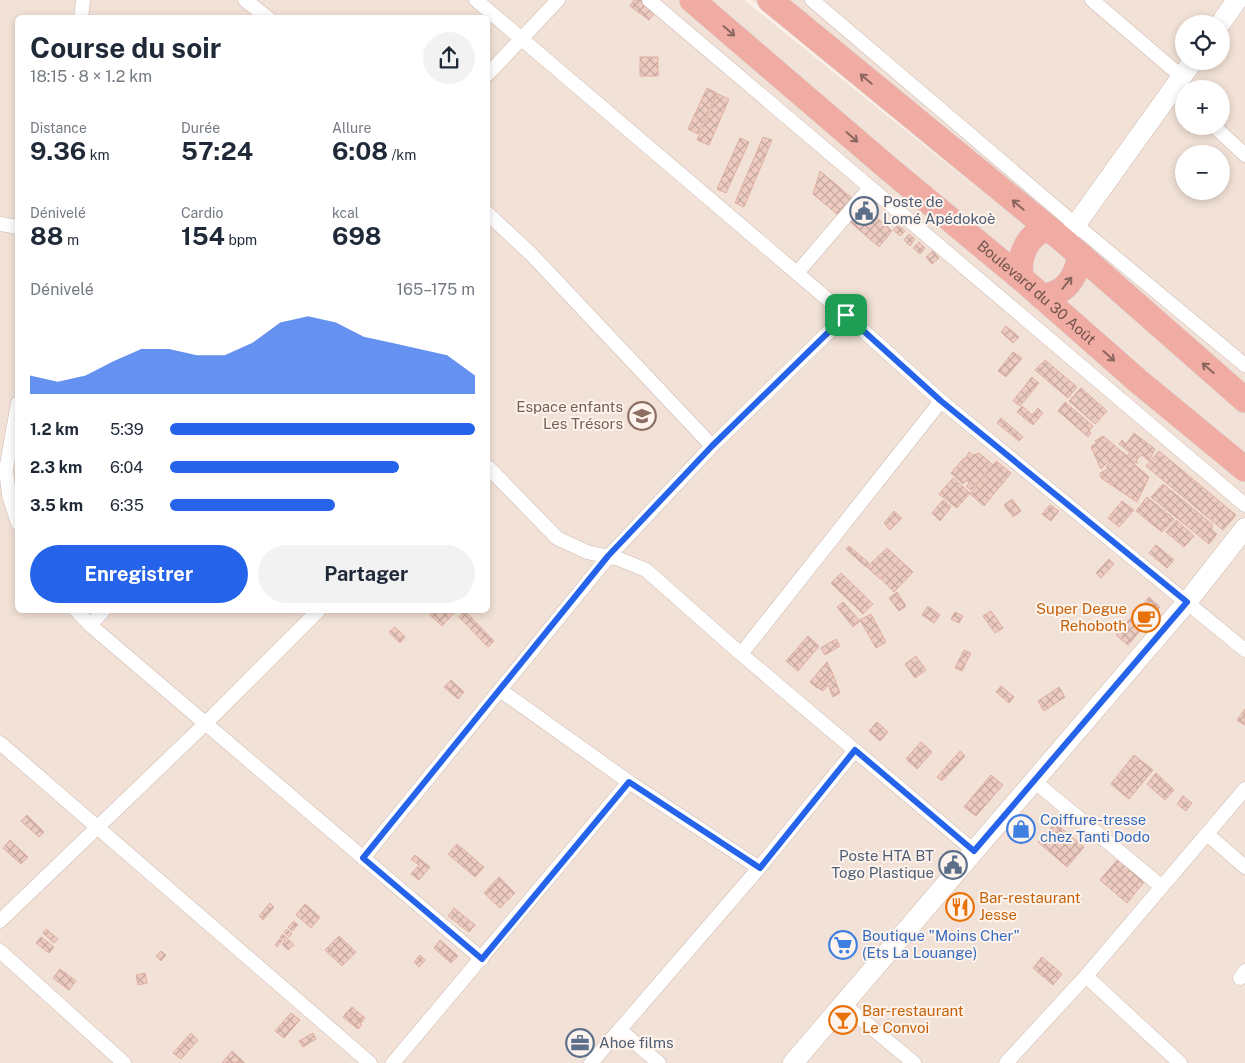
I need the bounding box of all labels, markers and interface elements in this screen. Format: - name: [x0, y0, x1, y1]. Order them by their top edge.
- map controls: [1175, 15, 1230, 200]
- button: locate: [1175, 15, 1230, 70]
- one-way arrow: [723, 25, 736, 37]
- text: Course du soir: [30, 31, 221, 64]
- button: share: [423, 32, 475, 84]
- text: 18:15 · 8 × 1.2 km: [30, 67, 152, 86]
- one-way arrow: [860, 74, 873, 85]
- button: +: [1175, 80, 1230, 135]
- text: Distance: [30, 120, 87, 136]
- text: Durée: [181, 120, 220, 136]
- text: Allure: [332, 120, 372, 136]
- one-way arrow: [846, 132, 859, 143]
- text: 9.36: [30, 136, 86, 166]
- text: 57:24: [181, 136, 253, 166]
- text: 6:08: [332, 136, 388, 166]
- button: −: [1175, 145, 1230, 200]
- text: km: [86, 147, 110, 163]
- text: /km: [388, 147, 416, 163]
- place label: Poste de Lomé Apédokoè: [883, 193, 995, 227]
- public building icon: Poste de Lomé Apédokoè: [849, 196, 879, 226]
- one-way arrow: [1012, 200, 1025, 211]
- text: Dénivelé: [30, 205, 86, 221]
- text: Cardio: [181, 205, 223, 221]
- text: kcal: [332, 205, 359, 221]
- text: 88: [30, 221, 63, 251]
- text: 154: [181, 221, 225, 251]
- text: 698: [332, 221, 382, 251]
- text: m: [63, 232, 79, 248]
- text: bpm: [225, 232, 257, 248]
- street label: Boulevard du 30 Août: [974, 237, 1100, 348]
- one-way arrow: [1062, 277, 1073, 290]
- text: Dénivelé: [30, 280, 94, 299]
- text: 165–175 m: [397, 280, 475, 299]
- pin: [825, 294, 867, 336]
- icon: arrive: [832, 301, 860, 329]
- one-way arrow: [1103, 350, 1116, 362]
- one-way arrow: [1202, 362, 1215, 374]
- place label: Espace enfants Les Trésors: [516, 398, 623, 432]
- school or university icon: Espace enfants Les Trésors: [627, 401, 657, 431]
- text: 1.2 km: [30, 420, 79, 439]
- text: 5:39: [110, 420, 144, 439]
- text: 2.3 km: [30, 458, 82, 477]
- text: 6:04: [110, 458, 143, 477]
- text: 3.5 km: [30, 496, 83, 515]
- text: 6:35: [110, 496, 144, 515]
- button: Enregistrer: [30, 545, 248, 603]
- button: Partager: [258, 545, 475, 603]
- place label: Super Degue Rehoboth: [1036, 600, 1127, 634]
- cafe icon: Super Degue Rehoboth: [1131, 603, 1161, 633]
- place label: Coiffure-tresse chez Tanti Dodo: [1040, 811, 1150, 845]
- shop icon: Coiffure-tresse chez Tanti Dodo: [1006, 814, 1036, 844]
- place label: Poste HTA BT Togo Plastique: [831, 847, 934, 881]
- public building icon: Poste HTA BT Togo Plastique: [938, 850, 968, 880]
- place label: Bar-restaurant Jesse: [979, 889, 1081, 923]
- restaurant icon: Bar-restaurant Jesse: [945, 892, 975, 922]
- place label: Boutique "Moins Cher" (Ets La Louange): [862, 927, 1020, 961]
- supermarket icon: Boutique "Moins Cher" (Ets La Louange): [828, 930, 858, 960]
- place label: Bar-restaurant Le Convoi: [862, 1002, 964, 1036]
- bar icon: Bar-restaurant Le Convoi: [828, 1005, 858, 1035]
- office icon: Ahoe films: [565, 1028, 595, 1058]
- place label: Ahoe films: [599, 1034, 674, 1051]

